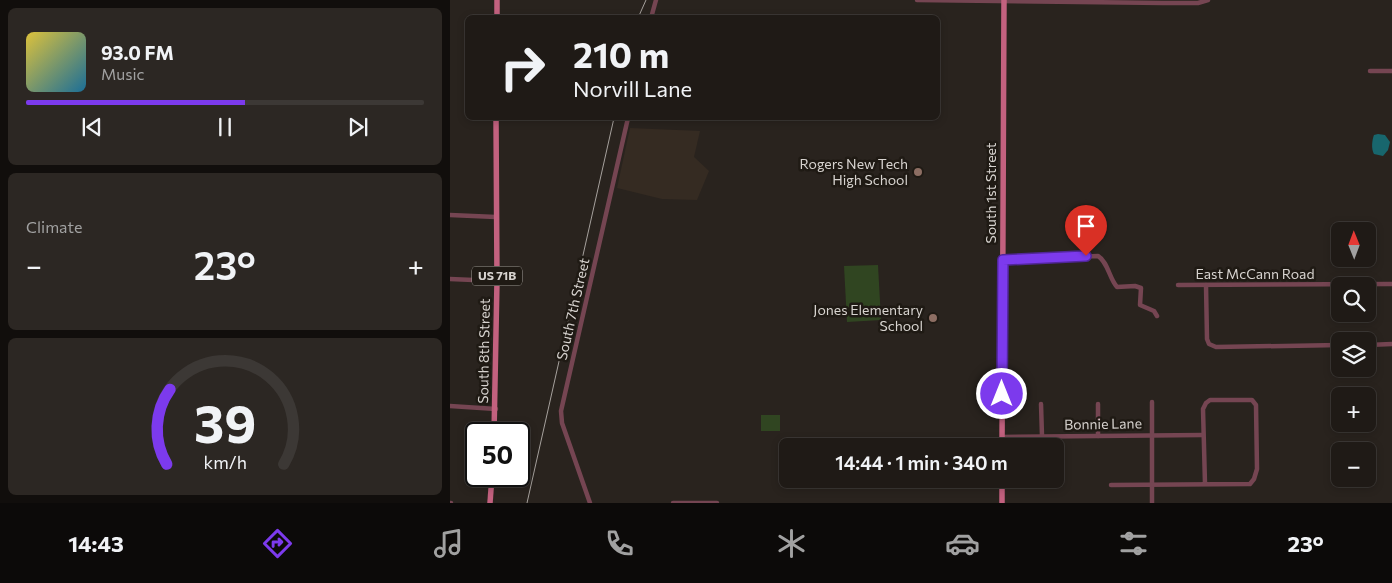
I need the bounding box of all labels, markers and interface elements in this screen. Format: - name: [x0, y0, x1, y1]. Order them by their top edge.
- text: 210 m: [573, 32, 669, 75]
- icon: right: [490, 35, 555, 100]
- text: 93.0 FM: [101, 41, 174, 64]
- text: Music: [101, 64, 145, 83]
- text: Norvill Lane: [573, 75, 692, 102]
- icon: previous: [78, 113, 106, 141]
- icon: pause: [211, 113, 239, 141]
- icon: next: [344, 113, 372, 141]
- street label: South 1st Street: [982, 142, 999, 244]
- place label: Rogers New Tech High School: [800, 155, 908, 188]
- marker: Rogers New Tech High School: [912, 166, 924, 178]
- pin: [1065, 205, 1107, 256]
- icon: arrive: [1072, 212, 1100, 240]
- text: Climate: [26, 217, 82, 236]
- north arrow: [1331, 222, 1376, 268]
- map controls: [1331, 222, 1376, 487]
- text: 23°: [194, 241, 256, 288]
- text: −: [26, 248, 42, 282]
- text: +: [408, 248, 424, 282]
- street label: South 7th Street: [553, 256, 593, 362]
- street label: East McCann Road: [1195, 265, 1315, 282]
- road number: US 71B: [472, 266, 522, 286]
- button: search: [1331, 277, 1376, 322]
- street label: South 8th Street: [474, 298, 493, 404]
- place label: Jones Elementary School: [813, 301, 923, 334]
- marker: Jones Elementary School: [927, 312, 939, 324]
- button: layers: [1331, 332, 1376, 377]
- position arrow: [975, 367, 1027, 419]
- button: +: [1331, 387, 1376, 432]
- text: 39: [194, 390, 256, 454]
- street label: Bonnie Lane: [1064, 414, 1142, 433]
- speed limit sign: 50: [465, 422, 530, 487]
- button: −: [1331, 442, 1376, 487]
- text: km/h: [203, 451, 247, 473]
- text: 14:44 · 1 min · 340 m: [835, 451, 1008, 474]
- icon: directions: [260, 526, 295, 561]
- icon: music: [431, 526, 466, 561]
- icon: phone: [602, 526, 637, 561]
- icon: climate: [774, 526, 809, 561]
- icon: car: [945, 526, 980, 561]
- icon: filters: [1116, 526, 1151, 561]
- text: 14:43: [68, 530, 124, 557]
- text: 23°: [1287, 530, 1324, 557]

